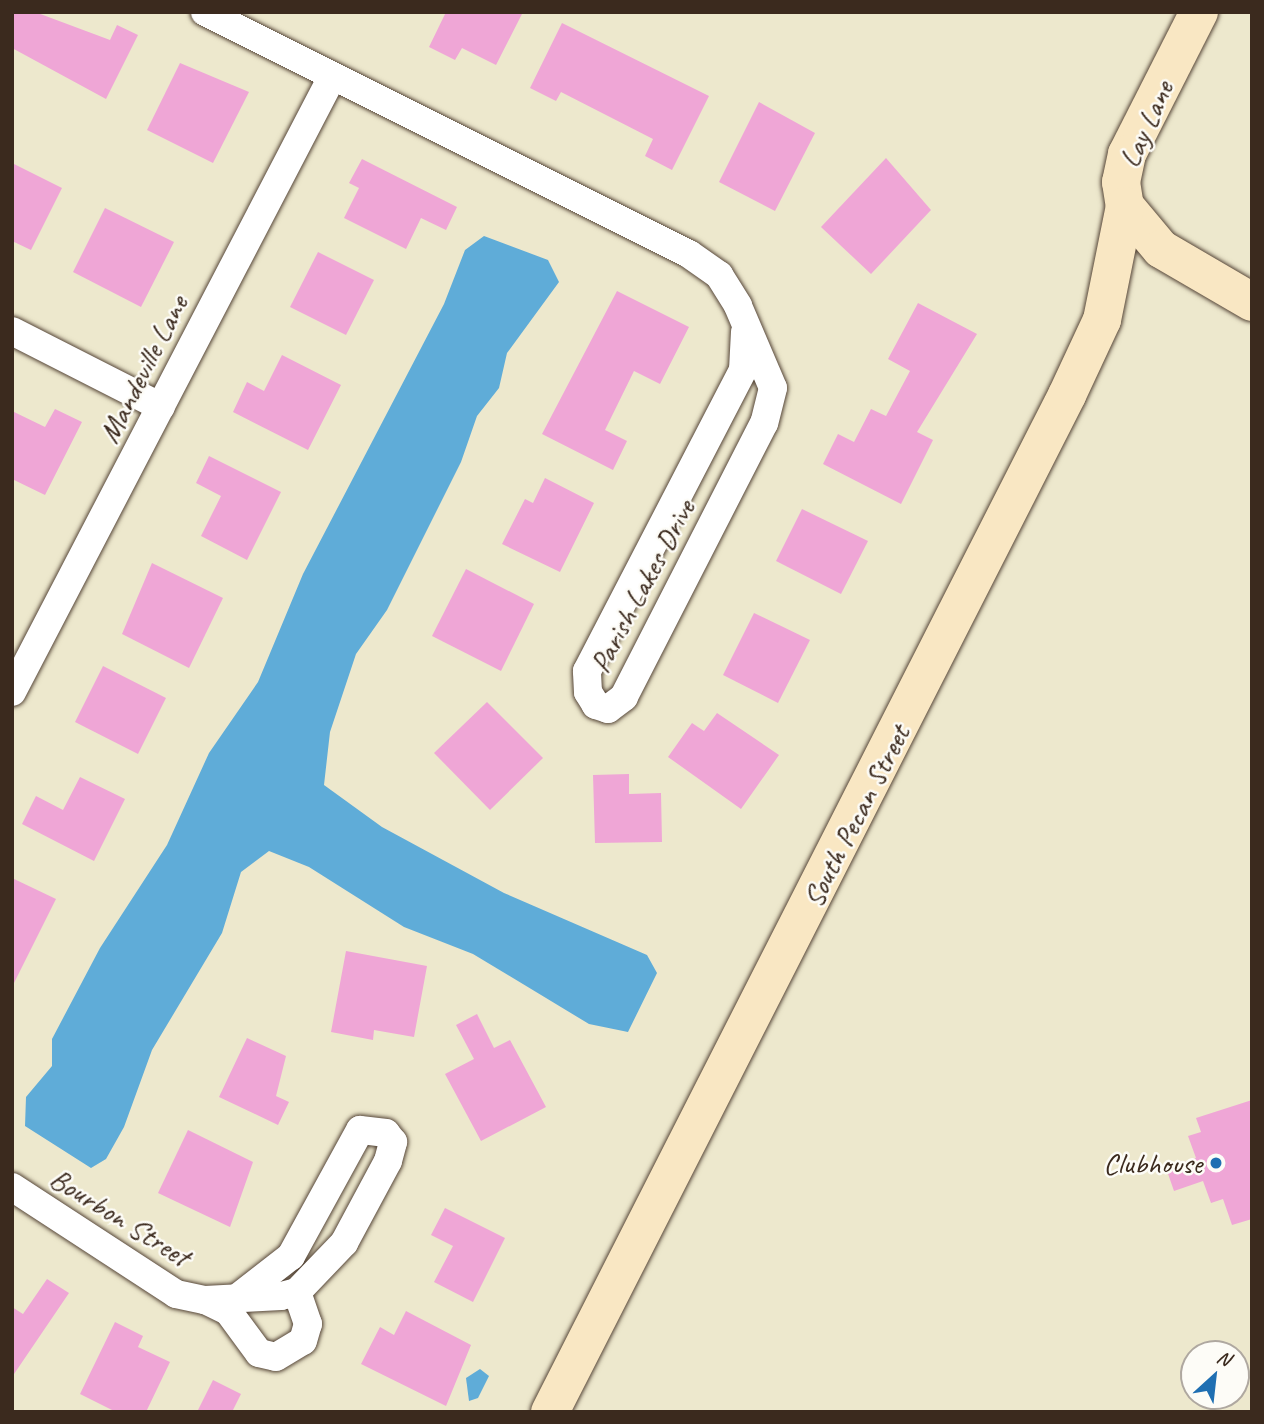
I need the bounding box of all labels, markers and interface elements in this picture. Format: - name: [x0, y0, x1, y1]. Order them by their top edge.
- street label: Lay Lane: [1111, 75, 1181, 173]
- street label: Mandeville Lane: [90, 289, 196, 449]
- street label: Parish Lakes Drive: [581, 493, 703, 679]
- street label: South Pecan Street: [795, 719, 917, 913]
- place label: Clubhouse: [1103, 1145, 1202, 1181]
- marker: Clubhouse: [1208, 1155, 1224, 1171]
- street label: Bourbon Street: [44, 1160, 196, 1274]
- north arrow: [1180, 1340, 1250, 1410]
- text: N: [1213, 1345, 1234, 1371]

